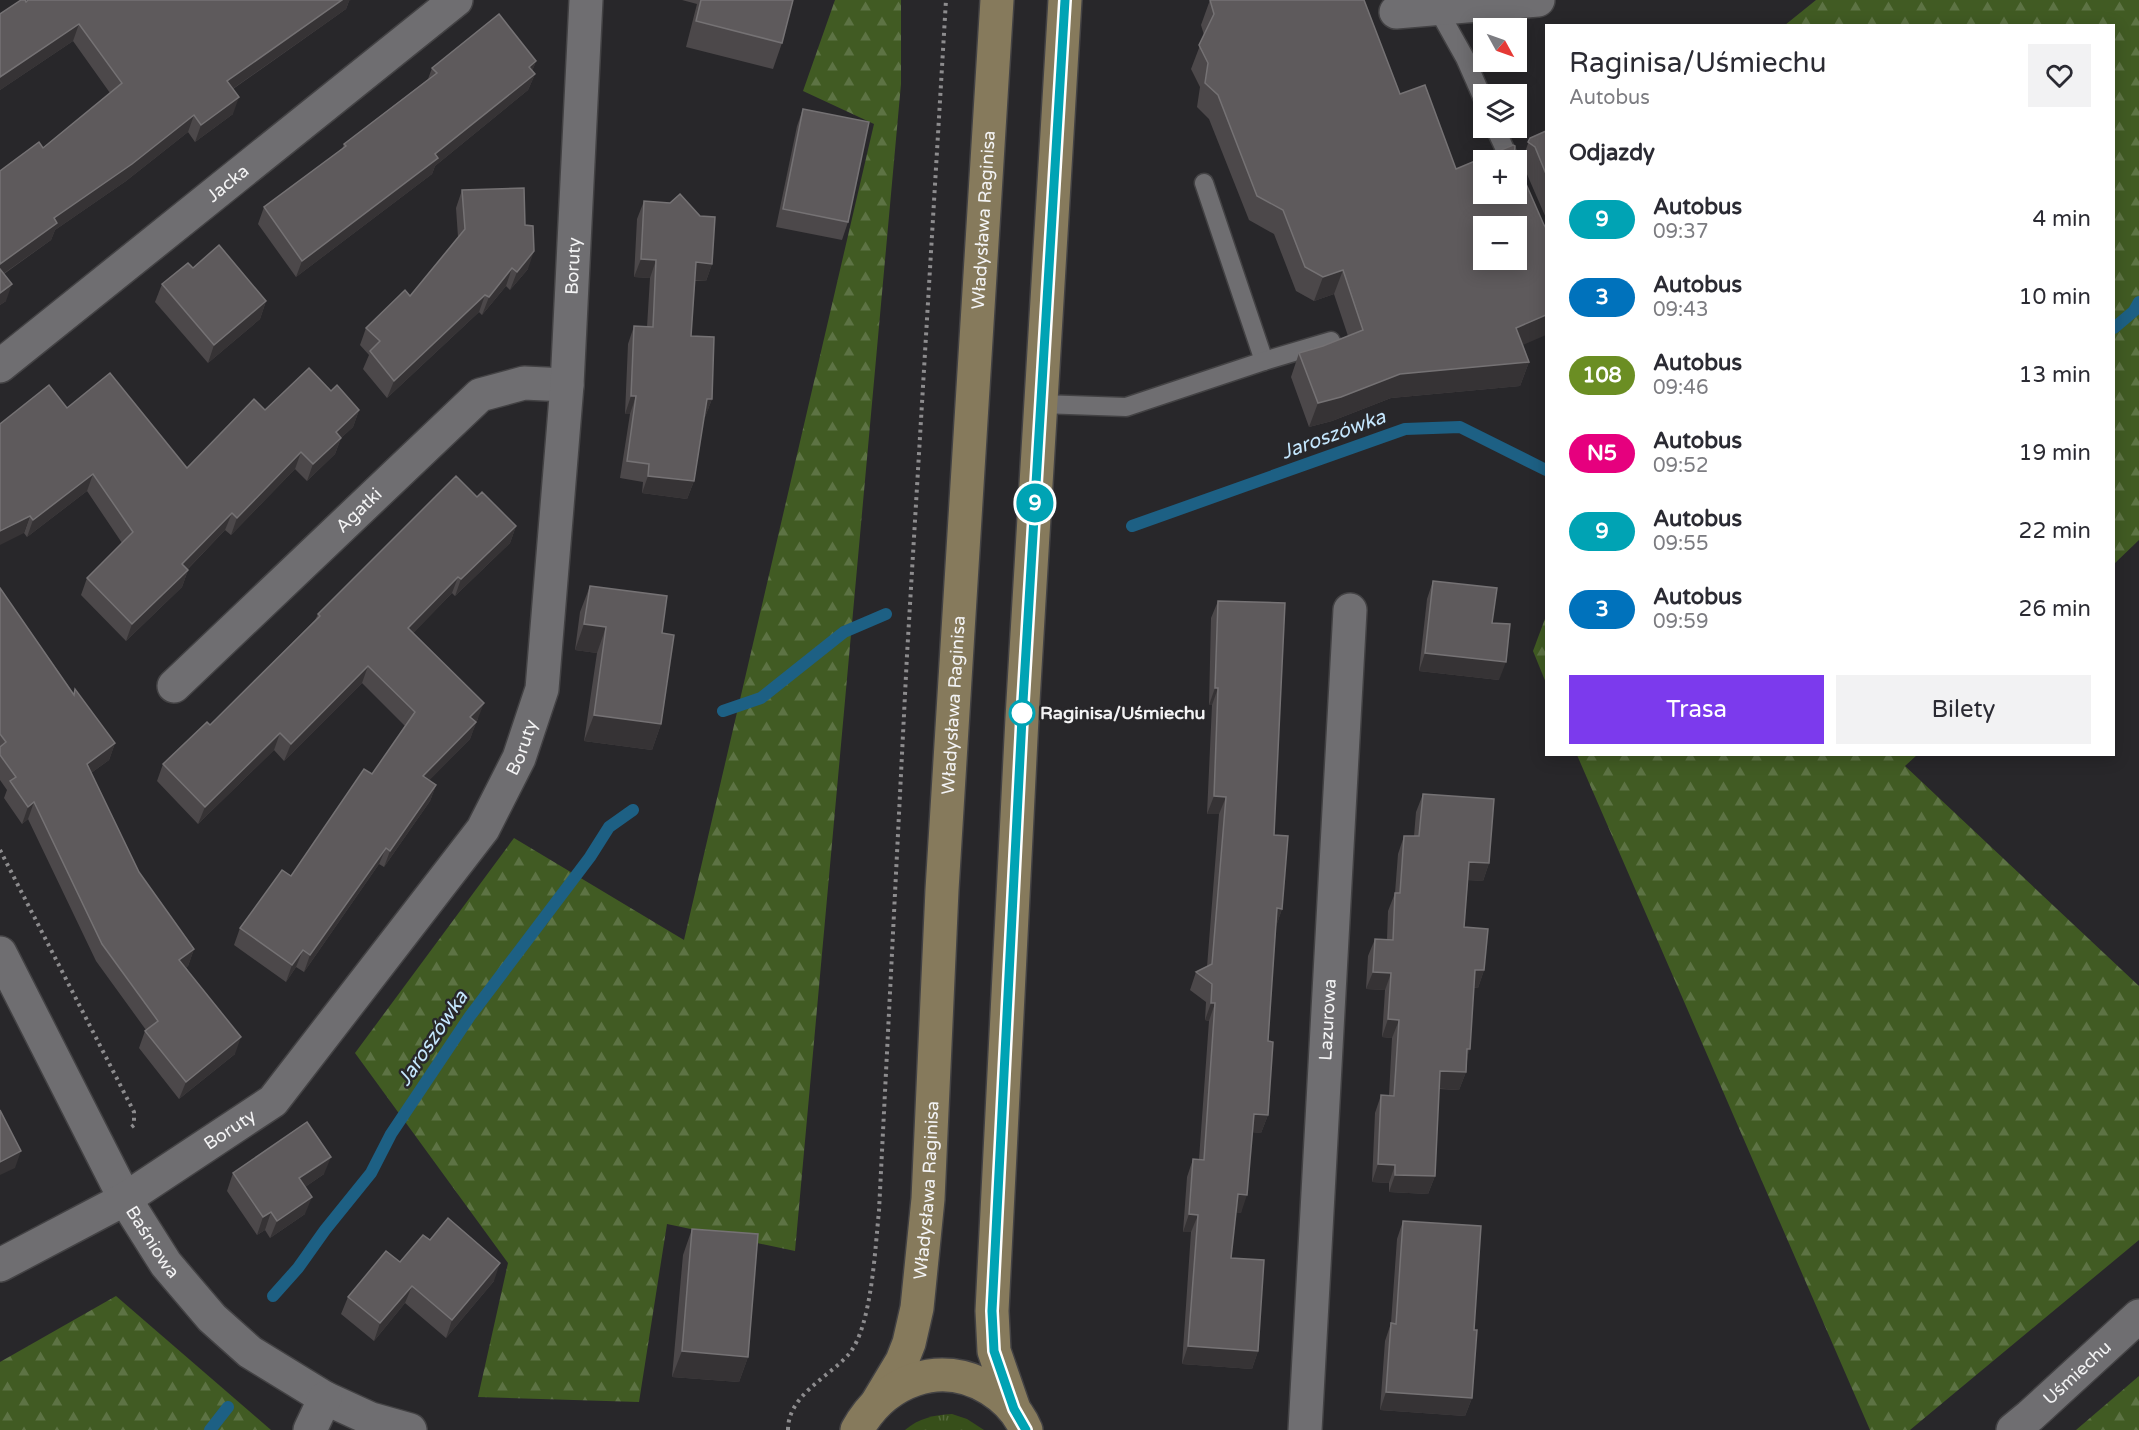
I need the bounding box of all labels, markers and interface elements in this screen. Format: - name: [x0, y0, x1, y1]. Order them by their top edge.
- north arrow: [1473, 18, 1527, 72]
- map controls: [1473, 18, 1527, 270]
- button: heart: [2028, 44, 2091, 107]
- text: Raginisa/Uśmiechu: [1569, 46, 1827, 80]
- button: layers: [1473, 84, 1527, 138]
- text: Autobus: [1569, 86, 1650, 110]
- street label: Władysława Raginisa: [967, 130, 1000, 310]
- text: Odjazdy: [1569, 140, 1655, 166]
- button: +: [1473, 150, 1527, 204]
- street label: Jacka: [202, 160, 253, 207]
- text: Autobus: [1653, 194, 1742, 220]
- text: 4 min: [2032, 206, 2091, 232]
- text: 9: [1595, 207, 1609, 232]
- button: −: [1473, 216, 1527, 270]
- text: 09:37: [1653, 220, 1708, 244]
- street label: Boruty: [560, 236, 585, 295]
- text: Autobus: [1653, 272, 1742, 298]
- text: 10 min: [2019, 284, 2091, 310]
- text: 3: [1595, 285, 1609, 310]
- text: 09:43: [1653, 298, 1708, 322]
- text: Autobus: [1653, 350, 1742, 376]
- text: 13 min: [2019, 362, 2091, 388]
- text: 108: [1582, 363, 1622, 388]
- text: 09:46: [1653, 376, 1708, 400]
- water label: Jaroszówka: [1278, 405, 1390, 465]
- text: Autobus: [1653, 428, 1742, 454]
- text: 19 min: [2019, 440, 2091, 466]
- text: N5: [1587, 441, 1617, 466]
- text: 09:52: [1653, 454, 1708, 478]
- street label: Agatki: [331, 483, 387, 537]
- line badge: 9: [1016, 484, 1054, 522]
- text: 9: [1028, 491, 1042, 516]
- text: Autobus: [1653, 506, 1742, 532]
- text: 22 min: [2019, 518, 2091, 544]
- text: 9: [1595, 519, 1609, 544]
- text: 09:55: [1653, 532, 1708, 556]
- text: Autobus: [1653, 584, 1742, 610]
- text: 26 min: [2019, 596, 2091, 622]
- text: 3: [1595, 597, 1609, 622]
- text: 09:59: [1653, 610, 1708, 634]
- street label: Władysława Raginisa: [937, 615, 970, 795]
- button: Trasa: [1569, 675, 1824, 744]
- button: Bilety: [1836, 675, 2091, 744]
- marker: Raginisa/Uśmiechu: [1009, 700, 1035, 726]
- place label: Raginisa/Uśmiechu: [1040, 702, 1206, 724]
- street label: Boruty: [501, 717, 542, 779]
- street label: Lazurowa: [1314, 978, 1341, 1061]
- water label: Jaroszówka: [392, 986, 474, 1091]
- street label: Władysława Raginisa: [909, 1100, 943, 1281]
- street label: Boruty: [200, 1104, 260, 1155]
- street label: Baśniowa: [121, 1202, 184, 1283]
- street label: Uśmiechu: [2039, 1336, 2116, 1409]

